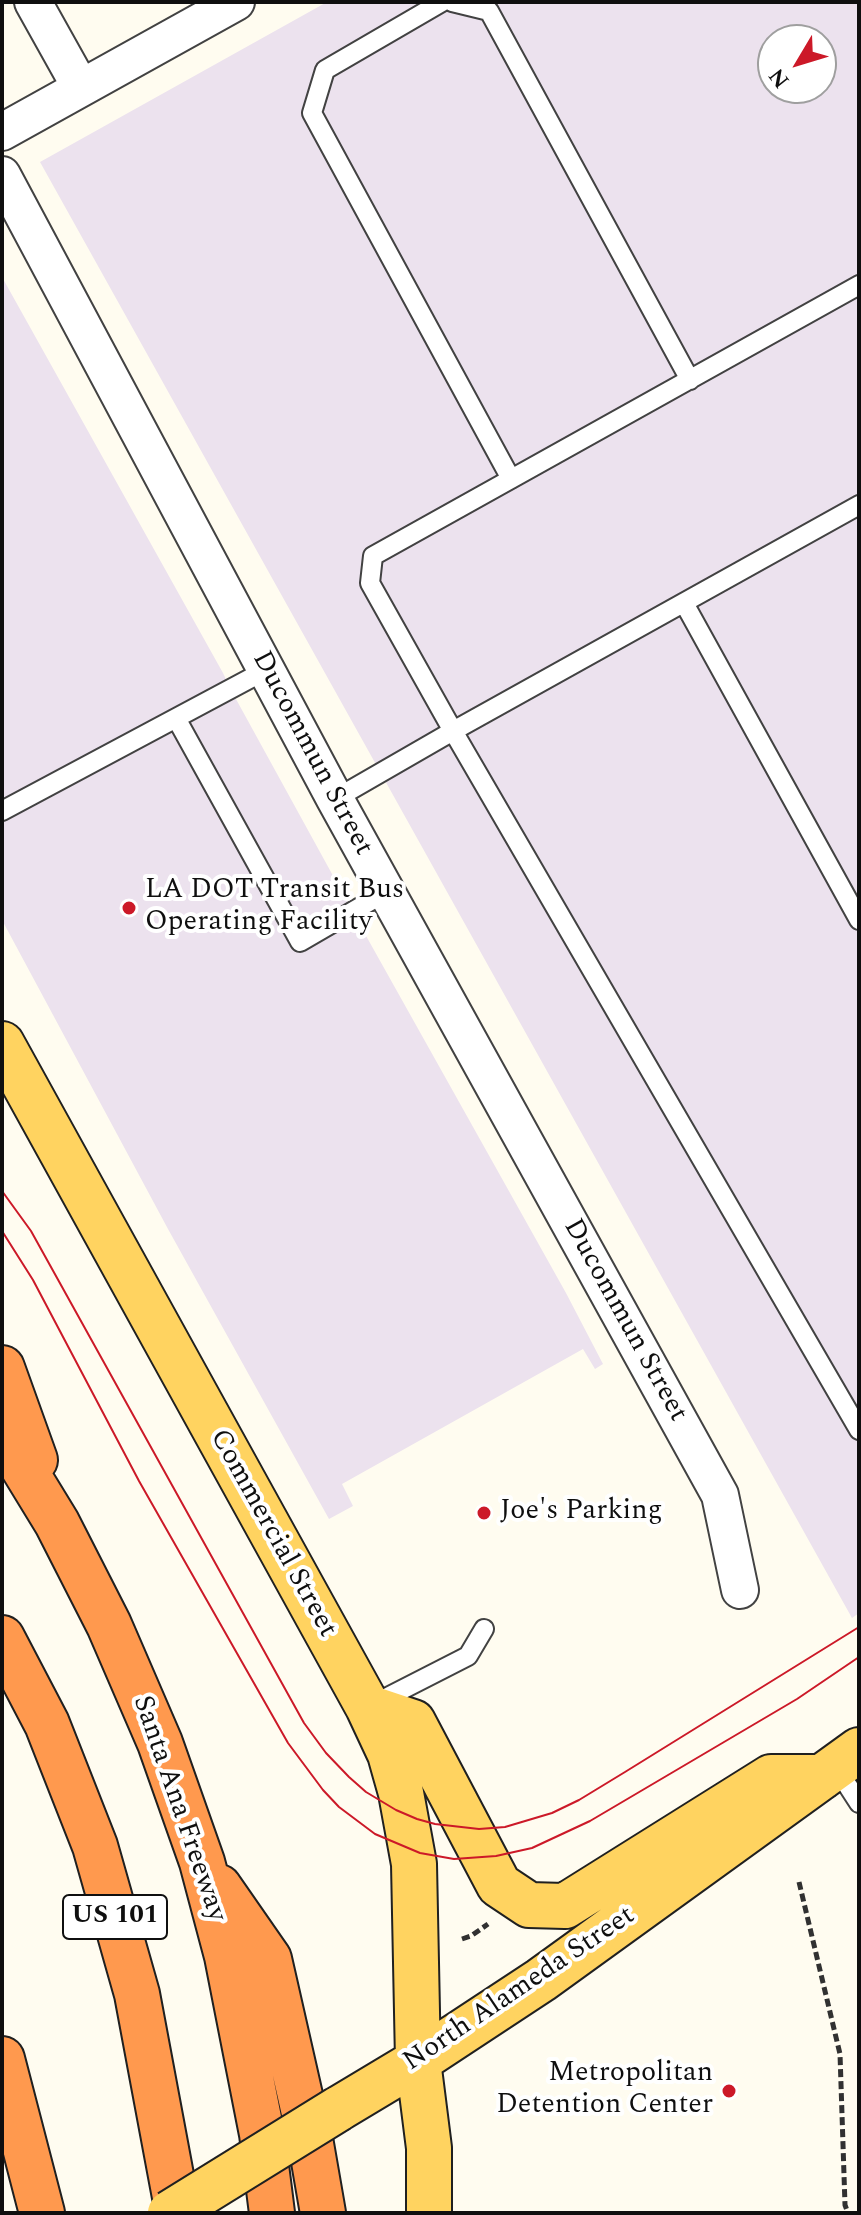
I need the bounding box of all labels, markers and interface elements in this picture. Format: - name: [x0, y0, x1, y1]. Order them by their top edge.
- north arrow: [757, 24, 837, 104]
- text: N: [761, 61, 798, 95]
- street label: Ducommun Street: [243, 646, 379, 862]
- place label: LA DOT Transit Bus Operating Facility: [145, 875, 404, 941]
- marker: LA DOT Transit Bus Operating Facility: [120, 899, 138, 917]
- street label: Ducommun Street: [554, 1214, 694, 1428]
- street label: Commercial Street: [201, 1424, 343, 1644]
- place label: Joe's Parking: [500, 1496, 663, 1530]
- marker: Joe's Parking: [475, 1504, 493, 1522]
- street label: Santa Ana Freeway: [124, 1692, 232, 1926]
- road number: US 101: [63, 1895, 167, 1939]
- street label: North Alameda Street: [398, 1900, 642, 2080]
- place label: Metropolitan Detention Center: [496, 2058, 713, 2124]
- marker: Metropolitan Detention Center: [720, 2082, 738, 2100]

